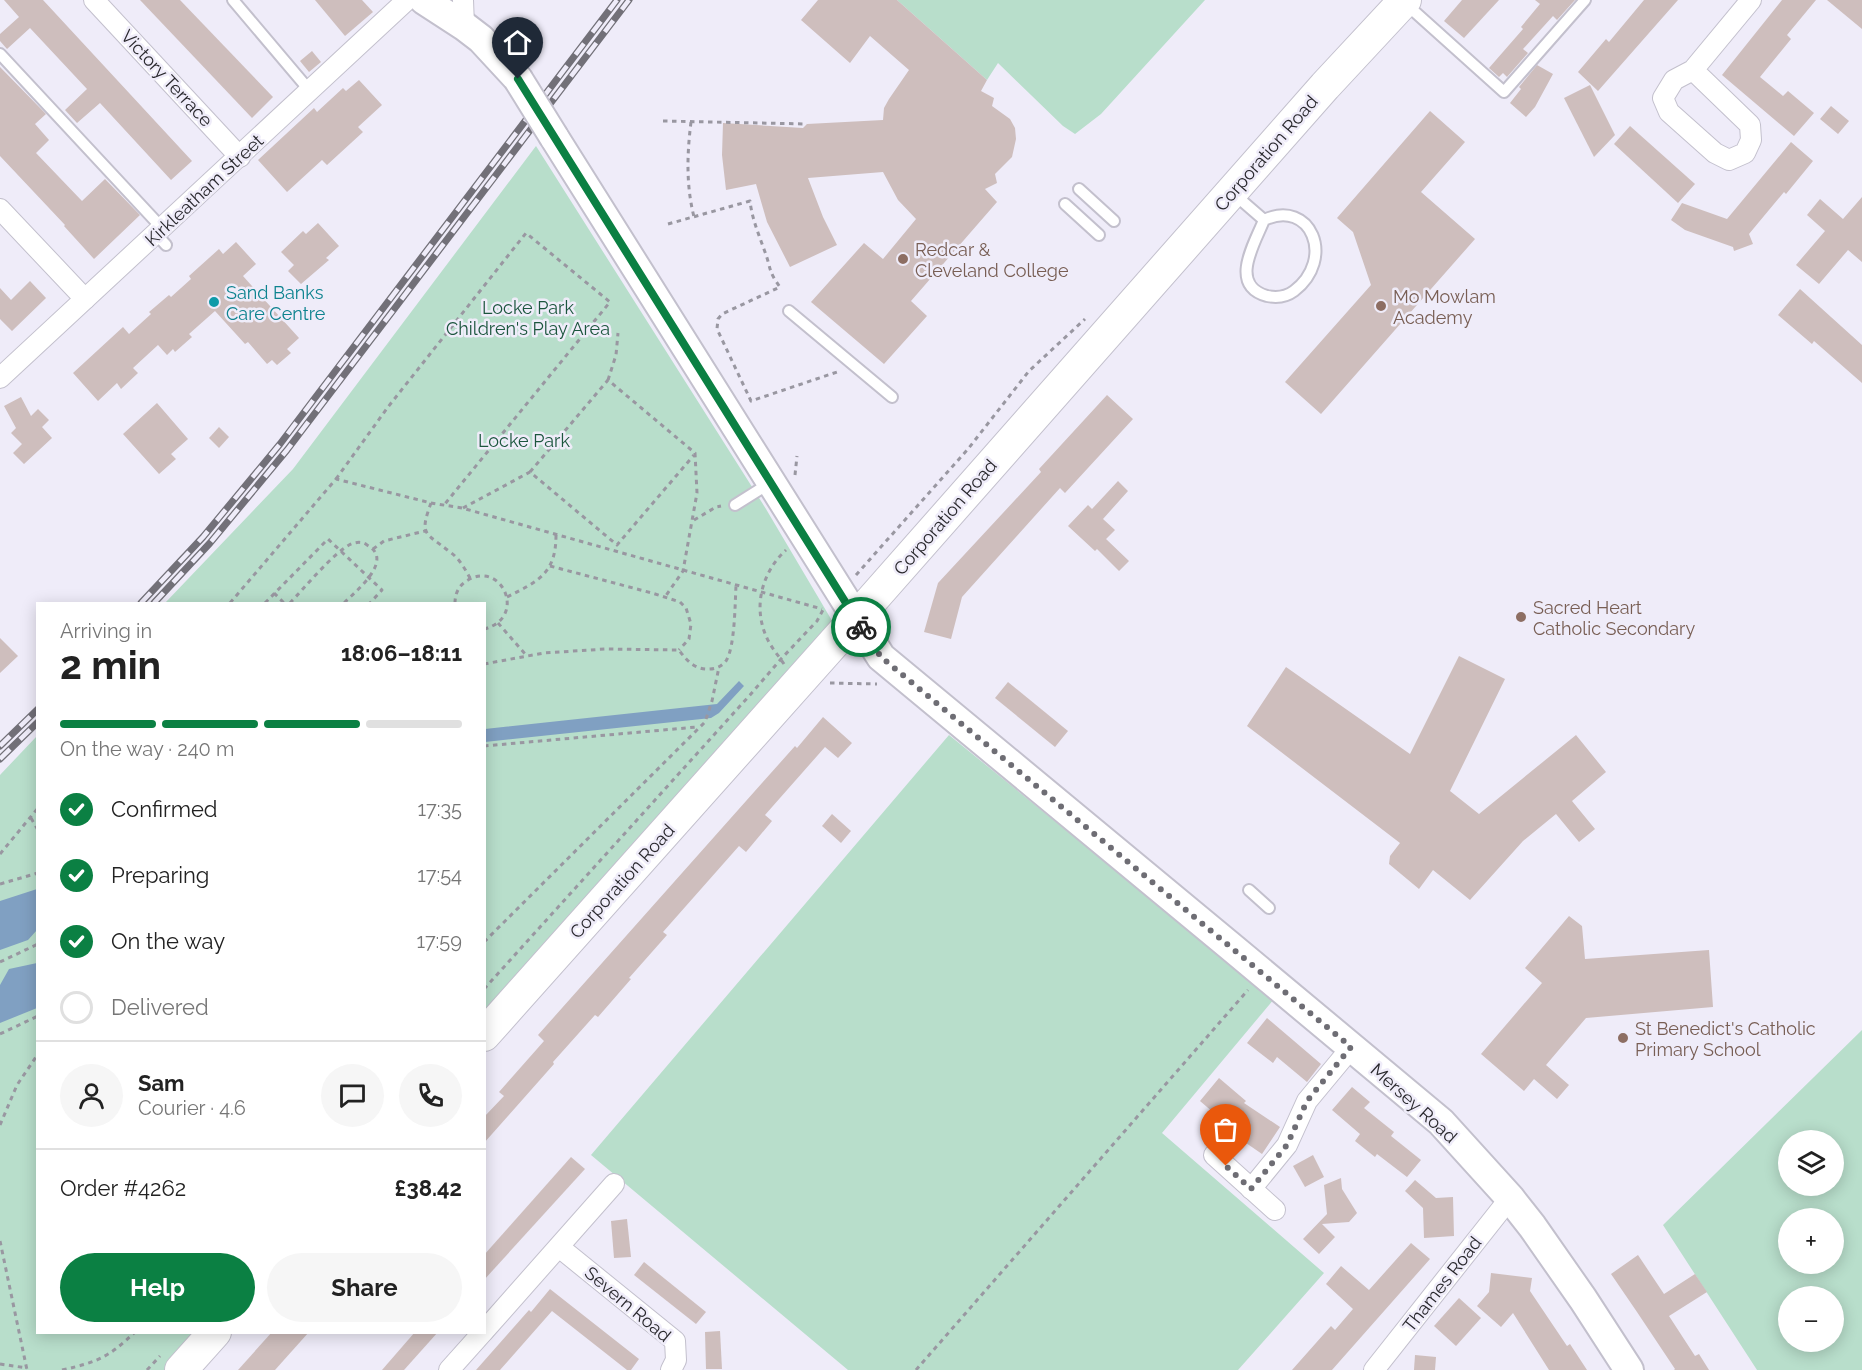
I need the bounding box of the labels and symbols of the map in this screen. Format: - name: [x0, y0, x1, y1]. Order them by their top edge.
- pin: [492, 17, 543, 79]
- street label: Victory Terrace: [117, 25, 217, 131]
- street label: Corporation Road: [1210, 91, 1322, 215]
- street label: Kirkleatham Street: [141, 130, 267, 250]
- place label: Redcar & Cleveland College: [915, 239, 1069, 281]
- marker: Redcar & Cleveland College: [896, 252, 910, 266]
- place label: Sand Banks Care Centre: [226, 282, 326, 324]
- place label: Mo Mowlam Academy: [1393, 286, 1496, 328]
- marker: Sand Banks Care Centre: [207, 295, 221, 309]
- park label: Locke Park Children's Play Area: [446, 297, 610, 339]
- marker: Mo Mowlam Academy: [1374, 299, 1388, 313]
- park label: Locke Park: [478, 430, 570, 451]
- street label: Corporation Road: [889, 455, 1001, 579]
- courier: [831, 597, 891, 657]
- place label: Sacred Heart Catholic Secondary: [1533, 597, 1695, 639]
- marker: Sacred Heart Catholic Secondary: [1514, 610, 1528, 624]
- street label: Corporation Road: [565, 820, 679, 942]
- place label: St Benedict's Catholic Primary School: [1635, 1018, 1816, 1060]
- marker: St Benedict's Catholic Primary School: [1616, 1031, 1630, 1045]
- street label: Mersey Road: [1367, 1059, 1461, 1147]
- pin: [1200, 1104, 1251, 1166]
- street label: Thames Road: [1398, 1232, 1486, 1336]
- street label: Severn Road: [581, 1262, 675, 1346]

